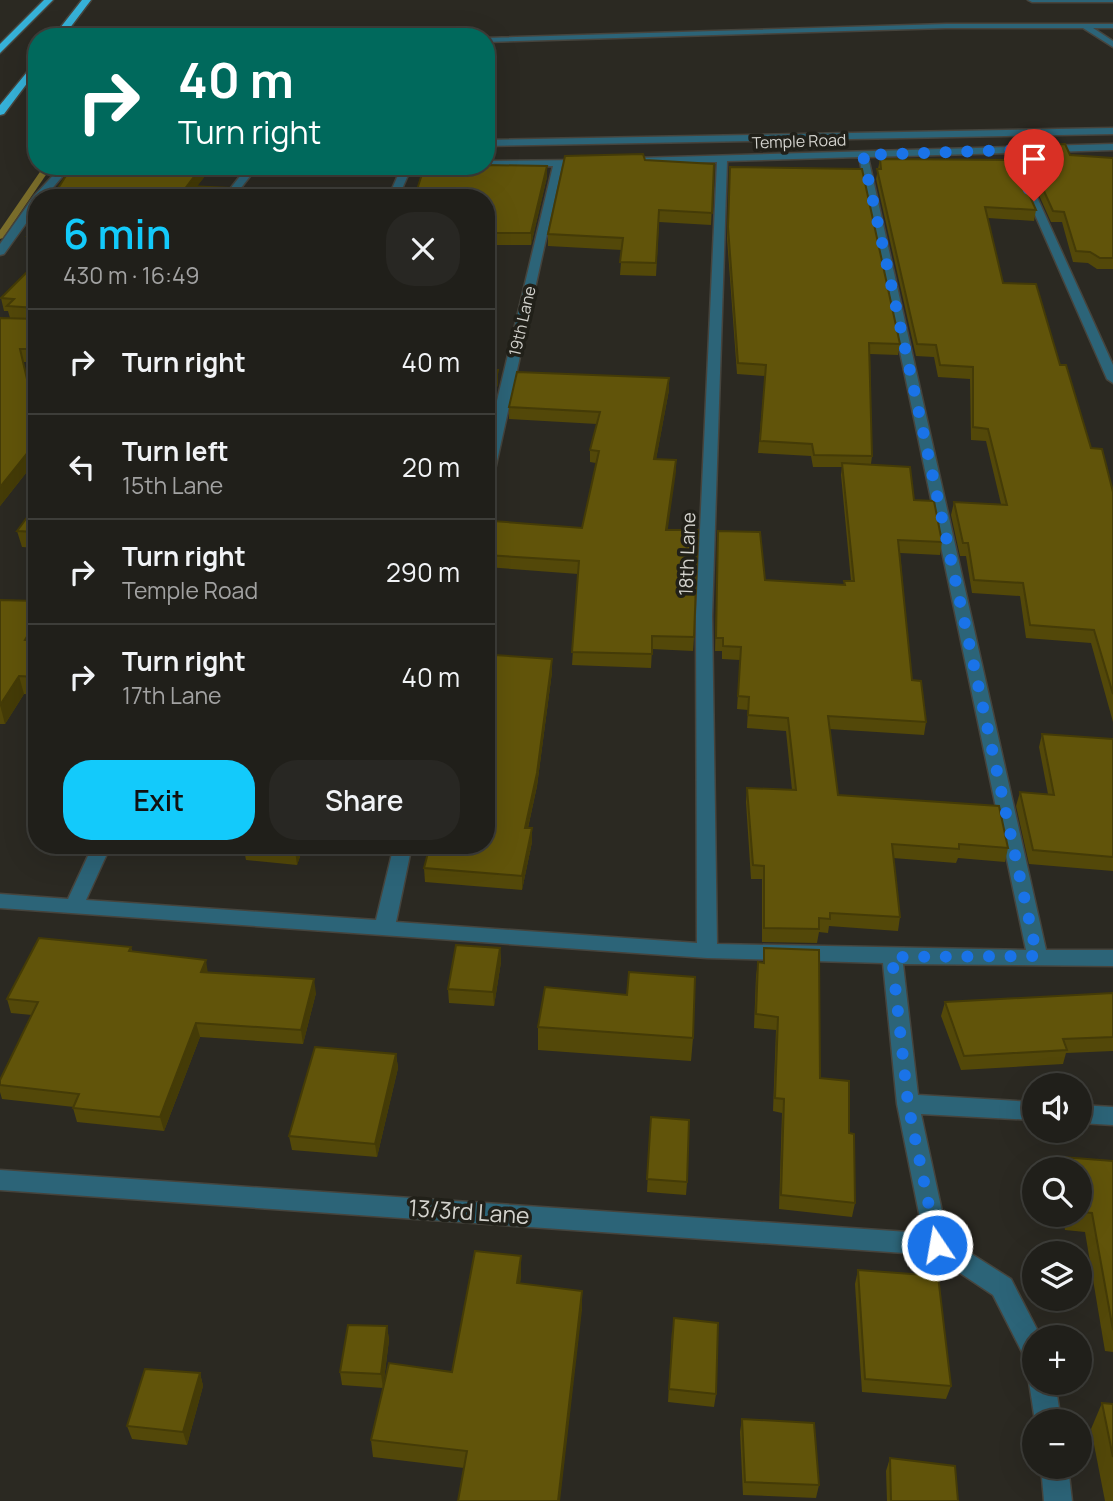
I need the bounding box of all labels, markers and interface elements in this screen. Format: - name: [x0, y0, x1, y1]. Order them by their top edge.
- text: 40 m: [178, 46, 294, 113]
- icon: right: [63, 56, 154, 147]
- text: Turn right: [178, 110, 321, 154]
- street label: Temple Road: [751, 128, 847, 154]
- pin: [1004, 129, 1064, 201]
- icon: arrive: [1015, 140, 1053, 178]
- text: 6 min: [63, 204, 172, 262]
- button: close: [386, 212, 460, 286]
- text: 430 m · 16:49: [63, 259, 200, 291]
- street label: 19th Lane: [503, 284, 541, 358]
- icon: right: [63, 343, 101, 381]
- text: Turn right: [122, 344, 246, 380]
- text: 40 m: [402, 344, 460, 380]
- text: Turn left: [122, 433, 229, 469]
- icon: left: [63, 448, 101, 486]
- text: 20 m: [402, 449, 460, 485]
- text: 15th Lane: [122, 469, 223, 501]
- street label: 18th Lane: [673, 512, 701, 596]
- text: Turn right: [122, 538, 246, 574]
- icon: right: [63, 553, 101, 591]
- text: 290 m: [386, 554, 460, 590]
- text: Temple Road: [122, 574, 258, 606]
- text: Turn right: [122, 643, 246, 679]
- icon: right: [63, 658, 101, 696]
- text: 40 m: [402, 659, 460, 695]
- text: 17th Lane: [122, 679, 222, 711]
- button: Exit: [63, 760, 255, 840]
- button: Share: [269, 760, 460, 840]
- map controls: [1022, 1073, 1092, 1479]
- button: sound: [1022, 1073, 1092, 1143]
- button: search: [1022, 1157, 1092, 1227]
- street label: 13/3rd Lane: [408, 1191, 531, 1231]
- position arrow: [900, 1208, 974, 1282]
- button: layers: [1022, 1241, 1092, 1311]
- button: +: [1022, 1325, 1092, 1395]
- button: −: [1022, 1409, 1092, 1479]

